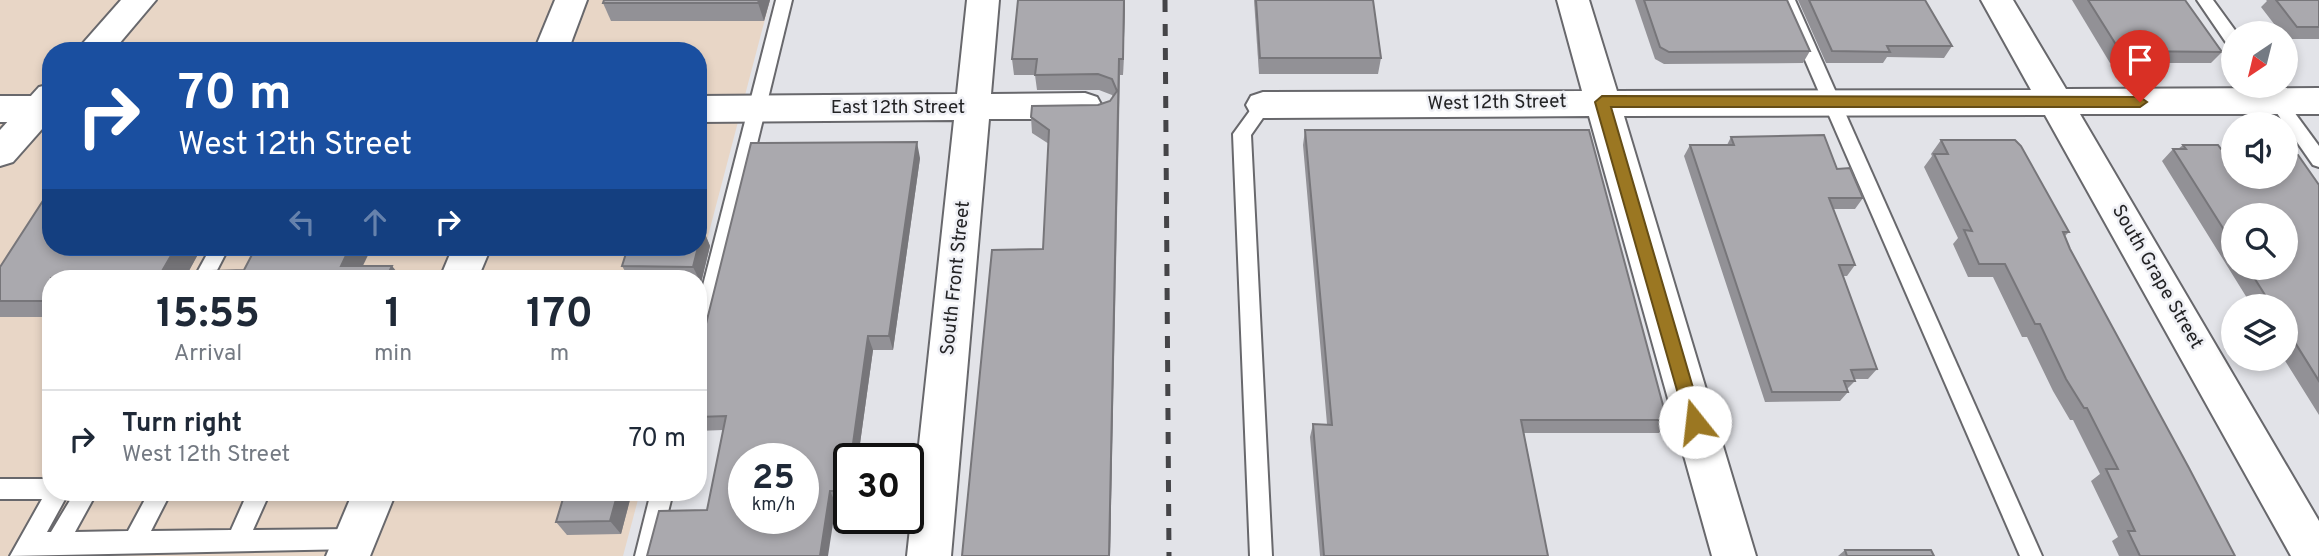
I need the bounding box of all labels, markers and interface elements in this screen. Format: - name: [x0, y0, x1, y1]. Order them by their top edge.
- north arrow: [2221, 21, 2298, 98]
- map controls: [2221, 21, 2298, 371]
- pin: [2110, 30, 2170, 102]
- icon: arrive: [2121, 41, 2159, 79]
- text: 70 m: [178, 65, 292, 127]
- icon: right: [63, 70, 154, 161]
- street label: West 12th Street: [1427, 90, 1567, 116]
- street label: East 12th Street: [831, 96, 965, 120]
- button: sound: [2221, 112, 2298, 189]
- text: West 12th Street: [178, 126, 412, 166]
- street label: South Front Street: [936, 199, 976, 357]
- street label: South Grape Street: [2106, 201, 2208, 353]
- icon: left: [283, 203, 321, 241]
- icon: ahead: [356, 203, 394, 241]
- icon: right: [429, 203, 467, 241]
- button: search: [2221, 203, 2298, 280]
- text: 15:55: [156, 289, 260, 342]
- text: 1: [385, 289, 401, 342]
- text: 170: [526, 289, 593, 342]
- button: layers: [2221, 294, 2298, 371]
- text: Arrival: [174, 340, 242, 369]
- text: min: [374, 340, 412, 369]
- text: m: [550, 340, 569, 369]
- position arrow: [1658, 385, 1732, 459]
- text: Turn right: [122, 408, 242, 441]
- icon: right: [63, 420, 101, 458]
- text: 70 m: [628, 423, 686, 456]
- text: West 12th Street: [122, 441, 290, 470]
- speed limit sign: 30: [833, 443, 924, 534]
- text: 25: [752, 457, 795, 501]
- text: km/h: [752, 494, 795, 517]

